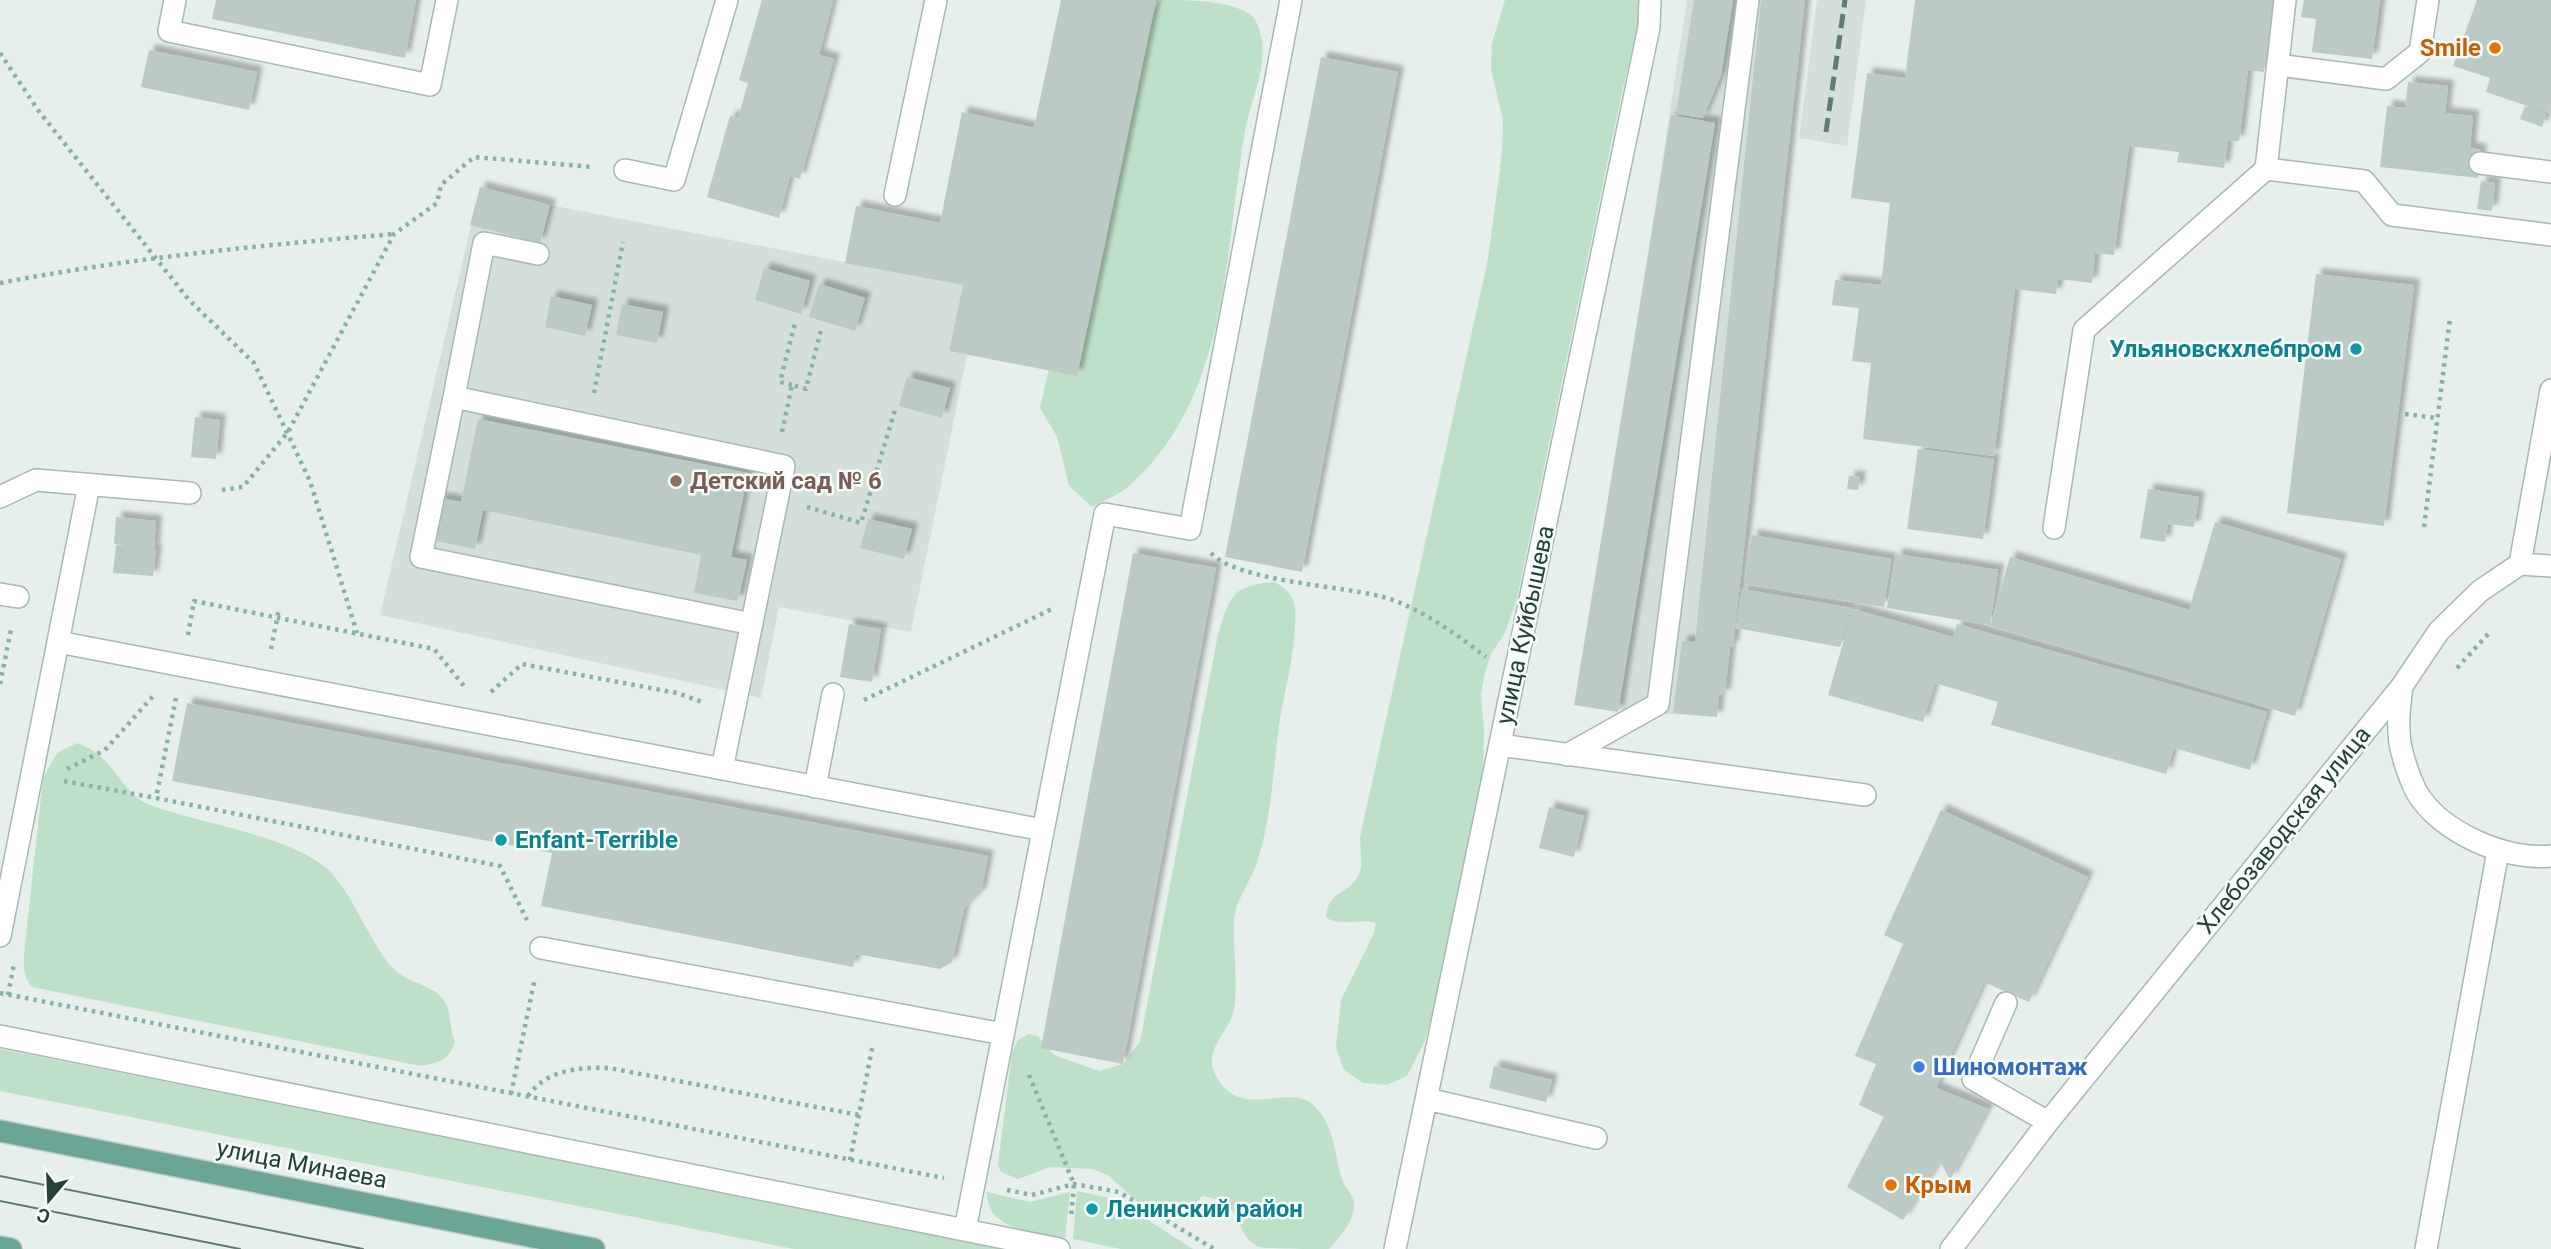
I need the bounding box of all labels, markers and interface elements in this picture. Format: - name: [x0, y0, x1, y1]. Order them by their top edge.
- place label: Smile: [2420, 34, 2481, 62]
- marker: Smile: [2487, 40, 2503, 56]
- place label: Ульяновскхлебпром: [2109, 335, 2342, 363]
- marker: Ульяновскхлебпром: [2348, 341, 2364, 357]
- place label: Детский сад № 6: [690, 467, 882, 495]
- marker: Детский сад № 6: [668, 473, 684, 489]
- street label: улица Куйбышева: [1490, 523, 1560, 727]
- street label: Хлебозаводская улица: [2192, 721, 2376, 939]
- place label: Enfant-Terrible: [515, 826, 678, 854]
- marker: Enfant-Terrible: [493, 832, 509, 848]
- place label: Шиномонтаж: [1933, 1053, 2088, 1081]
- marker: Шиномонтаж: [1911, 1059, 1927, 1075]
- street label: улица Минаева: [214, 1134, 390, 1194]
- north arrow: [14, 1165, 84, 1235]
- place label: Крым: [1905, 1171, 1972, 1199]
- marker: Крым: [1883, 1177, 1899, 1193]
- place label: Ленинский район: [1106, 1195, 1303, 1223]
- marker: Ленинский район: [1084, 1201, 1100, 1217]
- text: С: [34, 1203, 53, 1228]

